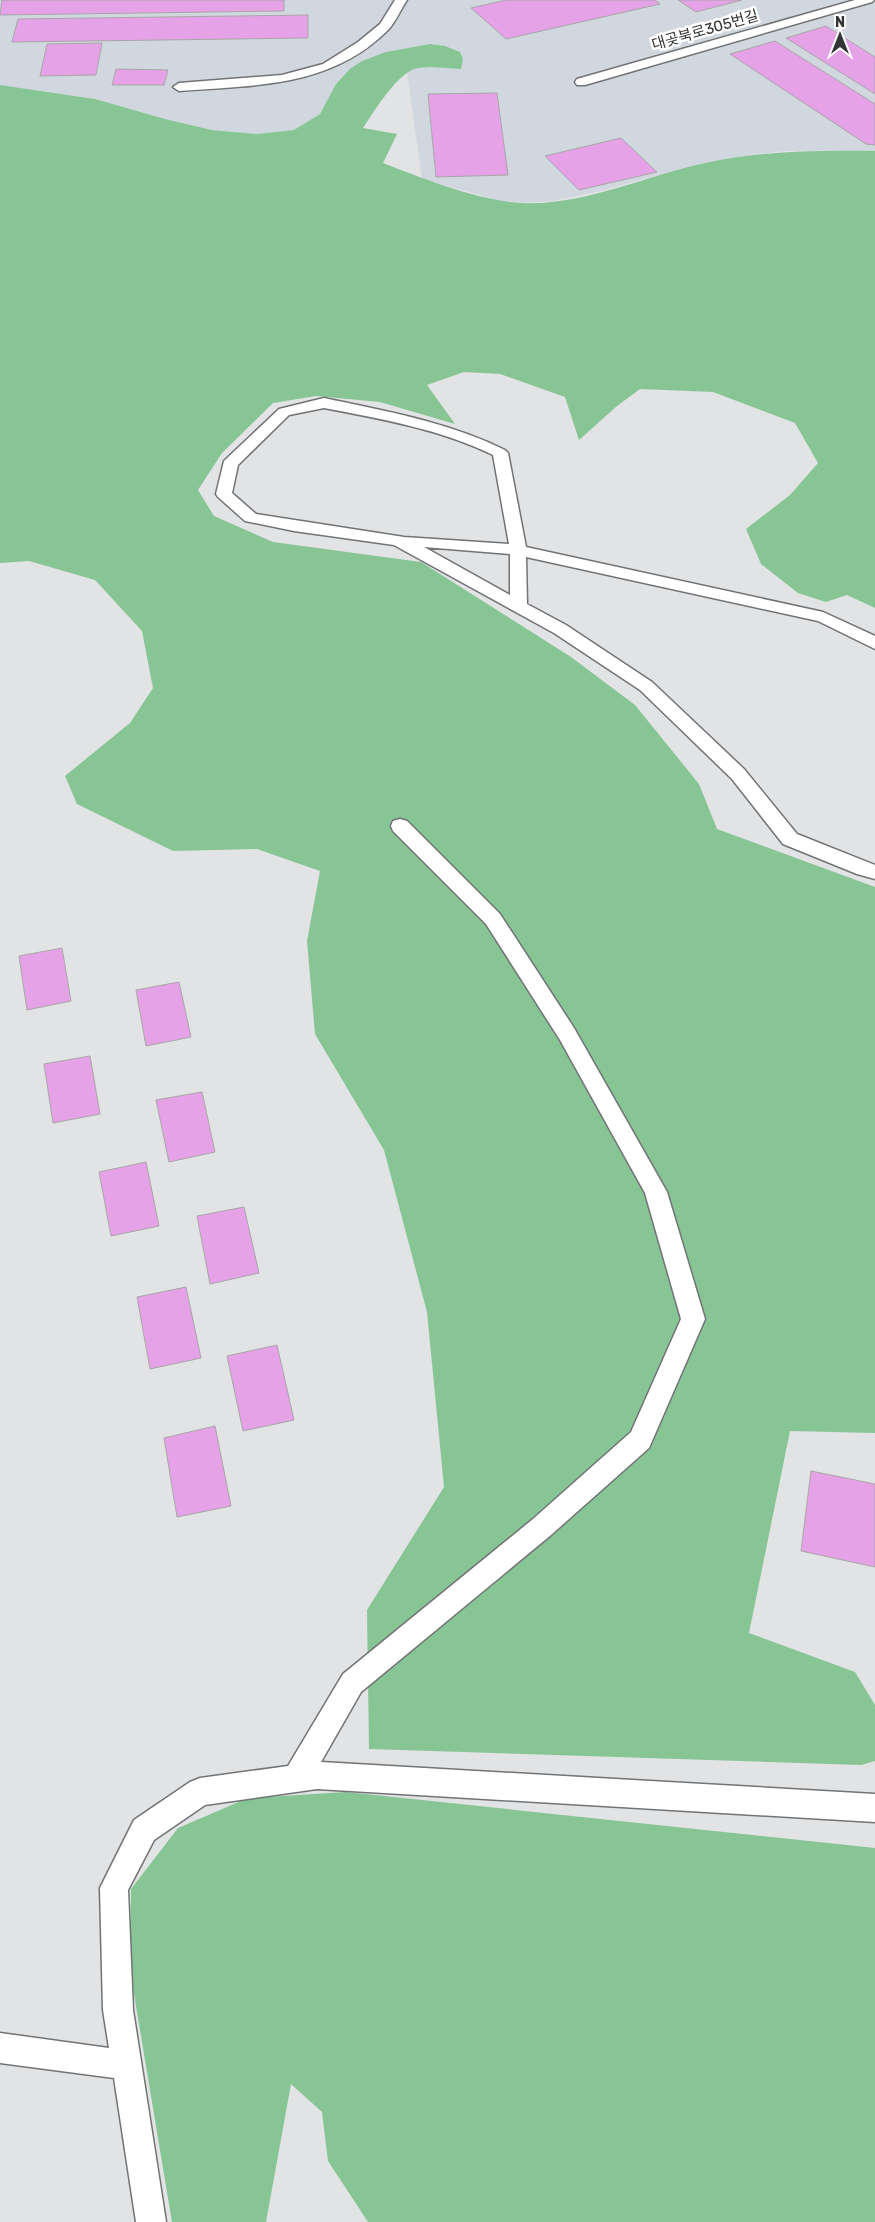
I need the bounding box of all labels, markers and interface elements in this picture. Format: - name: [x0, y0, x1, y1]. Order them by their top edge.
- street label: 대곶북로305번길: [650, 6, 760, 54]
- north arrow: [815, 10, 865, 60]
- text: N: [835, 14, 845, 31]

